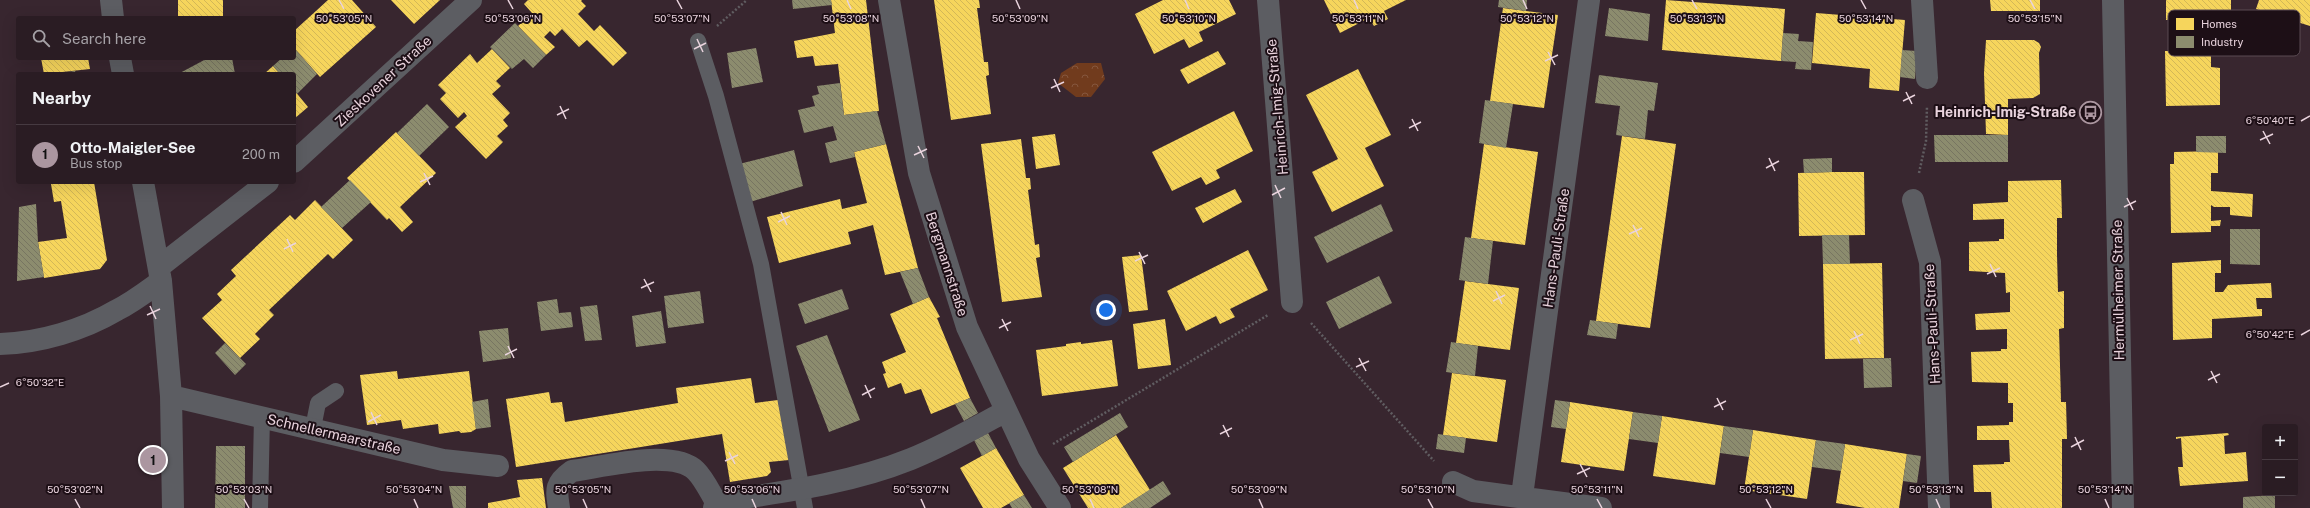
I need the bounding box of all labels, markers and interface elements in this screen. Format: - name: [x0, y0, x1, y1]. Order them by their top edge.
- legend: [2168, 10, 2300, 56]
- text: 50°53'05"N: [316, 12, 372, 24]
- text: 50°53'06"N: [485, 12, 541, 24]
- text: 50°53'07"N: [654, 12, 710, 24]
- text: 50°53'08"N: [823, 12, 879, 24]
- text: 50°53'09"N: [992, 12, 1048, 24]
- text: 50°53'10"N: [1162, 12, 1216, 24]
- text: 50°53'11"N: [1332, 12, 1384, 24]
- text: 50°53'12"N: [1500, 12, 1554, 24]
- text: 50°53'13"N: [1670, 12, 1724, 24]
- text: 50°53'14"N: [1839, 12, 1893, 24]
- text: 50°53'15"N: [2008, 12, 2062, 24]
- search box: [16, 16, 296, 60]
- text: Homes: [2201, 18, 2237, 30]
- icon: search: [30, 27, 52, 49]
- text: Search here: [62, 30, 146, 47]
- street label: Zieskovener Straße: [332, 32, 435, 130]
- text: Industry: [2201, 36, 2244, 48]
- street label: Heinrich-Imig-Straße: [1263, 38, 1291, 176]
- text: Nearby: [32, 88, 91, 108]
- bus stop icon: Heinrich-Imig-Straße: [2078, 99, 2104, 125]
- place label: Heinrich-Imig-Straße: [1935, 104, 2076, 120]
- text: 6°50'40"E: [2246, 114, 2294, 126]
- text: Otto-Maigler-See: [70, 139, 195, 156]
- text: 1: [42, 147, 48, 162]
- text: 200 m: [242, 147, 280, 162]
- text: Bus stop: [70, 156, 122, 171]
- street label: Hans-Pauli-Straße: [1540, 187, 1572, 309]
- street label: Bergmannstraße: [923, 210, 971, 318]
- street label: Hermülheimer Straße: [2109, 219, 2127, 360]
- street label: Hans-Pauli-Straße: [1921, 263, 1943, 385]
- your location: [1096, 300, 1116, 320]
- text: 6°50'42"E: [2246, 328, 2294, 340]
- text: 6°50'32"E: [16, 376, 64, 388]
- street label: Schnellermaarstraße: [266, 411, 403, 457]
- map controls: [2262, 424, 2298, 496]
- button: +: [2262, 424, 2298, 460]
- pin: 1: [140, 445, 166, 475]
- button: −: [2262, 460, 2298, 496]
- text: 50°53'02"N: [47, 483, 103, 495]
- text: 50°53'03"N: [216, 483, 272, 495]
- text: 50°53'04"N: [386, 483, 442, 495]
- text: 50°53'05"N: [555, 483, 611, 495]
- text: 50°53'06"N: [724, 483, 780, 495]
- text: 50°53'07"N: [893, 483, 949, 495]
- text: 50°53'08"N: [1062, 483, 1118, 495]
- text: 50°53'09"N: [1231, 483, 1287, 495]
- text: 50°53'10"N: [1401, 483, 1455, 495]
- text: 50°53'11"N: [1571, 483, 1623, 495]
- text: 50°53'12"N: [1739, 483, 1793, 495]
- text: 50°53'13"N: [1909, 483, 1963, 495]
- text: 50°53'14"N: [2078, 483, 2132, 495]

